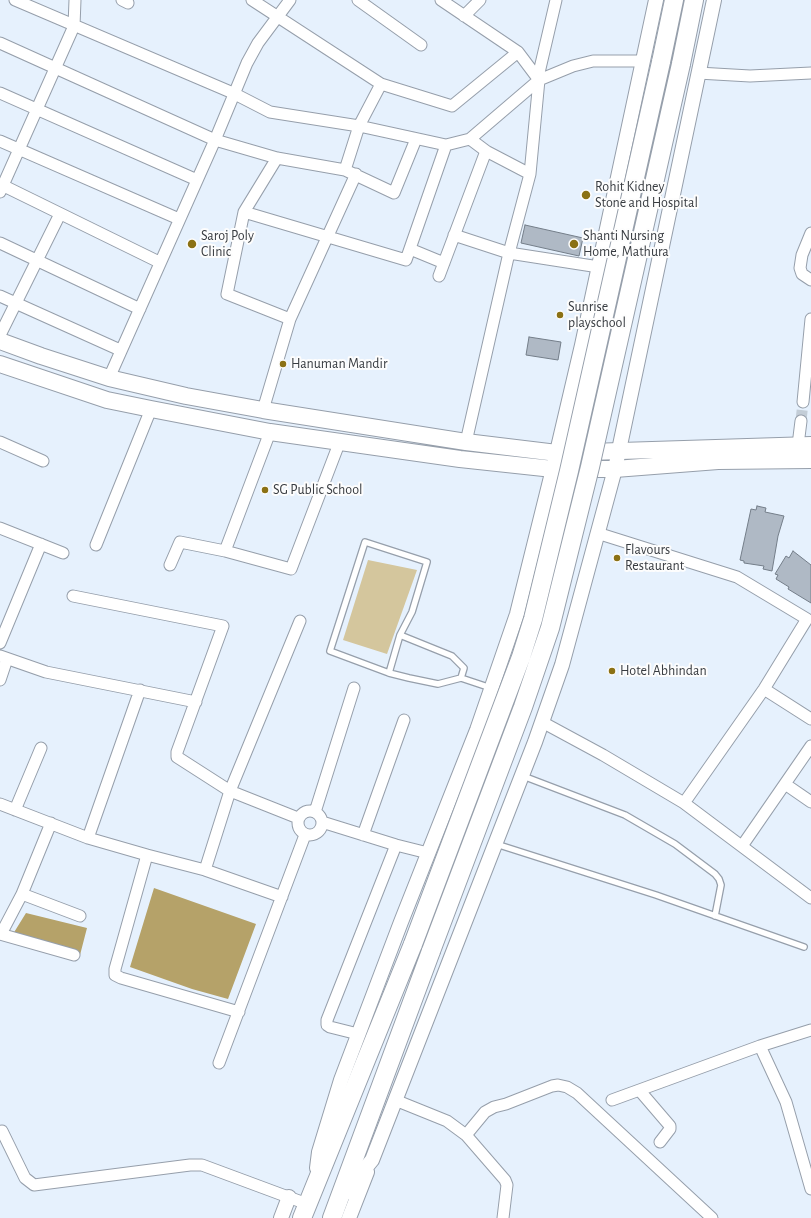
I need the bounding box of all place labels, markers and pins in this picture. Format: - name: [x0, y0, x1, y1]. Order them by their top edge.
- place label: Rohit Kidney Stone and Hospital: [595, 179, 698, 212]
- marker: Rohit Kidney Stone and Hospital: [580, 189, 592, 201]
- place label: Saroj Poly Clinic: [201, 228, 254, 260]
- place label: Shanti Nursing Home, Mathura: [583, 228, 669, 260]
- marker: Saroj Poly Clinic: [186, 238, 198, 250]
- marker: Shanti Nursing Home, Mathura: [568, 238, 580, 250]
- place label: Sunrise playschool: [568, 299, 626, 332]
- marker: Sunrise playschool: [555, 310, 565, 320]
- place label: Hanuman Mandir: [291, 356, 388, 372]
- marker: Hanuman Mandir: [278, 359, 288, 369]
- place label: SG Public School: [273, 482, 362, 498]
- marker: SG Public School: [260, 485, 270, 495]
- place label: Flavours Restaurant: [625, 542, 684, 574]
- marker: Flavours Restaurant: [612, 553, 622, 563]
- place label: Hotel Abhindan: [620, 663, 707, 679]
- marker: Hotel Abhindan: [607, 666, 617, 676]

